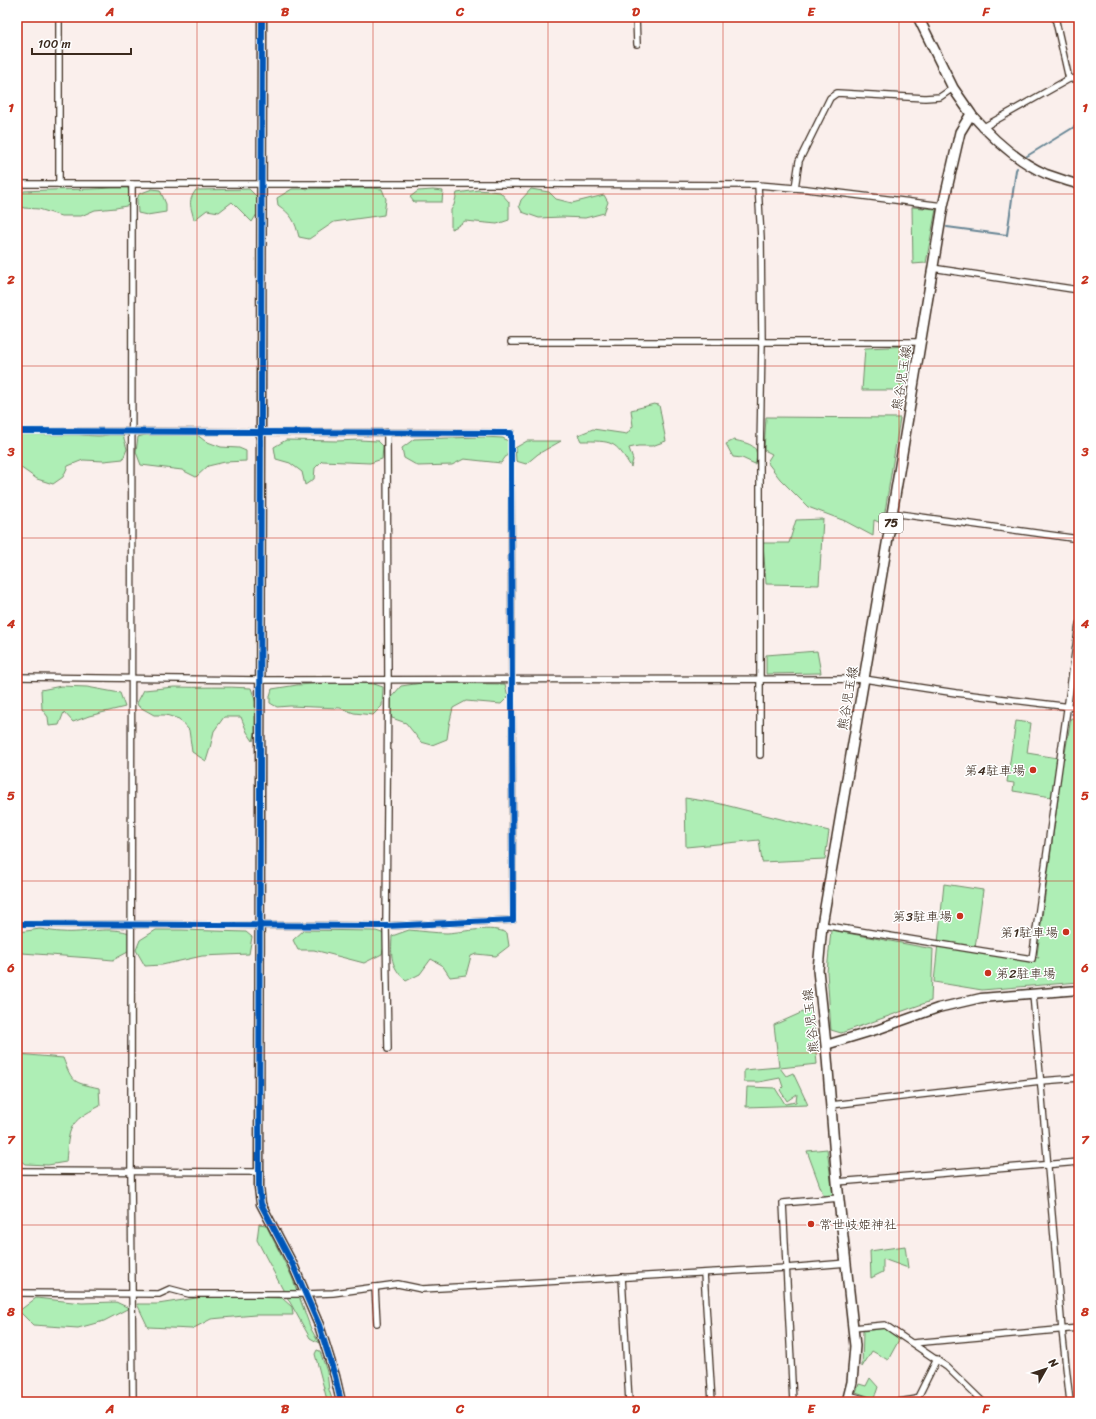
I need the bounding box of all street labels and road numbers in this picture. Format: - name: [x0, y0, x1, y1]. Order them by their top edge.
- street label: 熊谷児玉線: [885, 343, 918, 412]
- road number: 75: [879, 513, 903, 533]
- street label: 熊谷児玉線: [831, 663, 865, 732]
- street label: 熊谷児玉線: [796, 986, 825, 1054]

